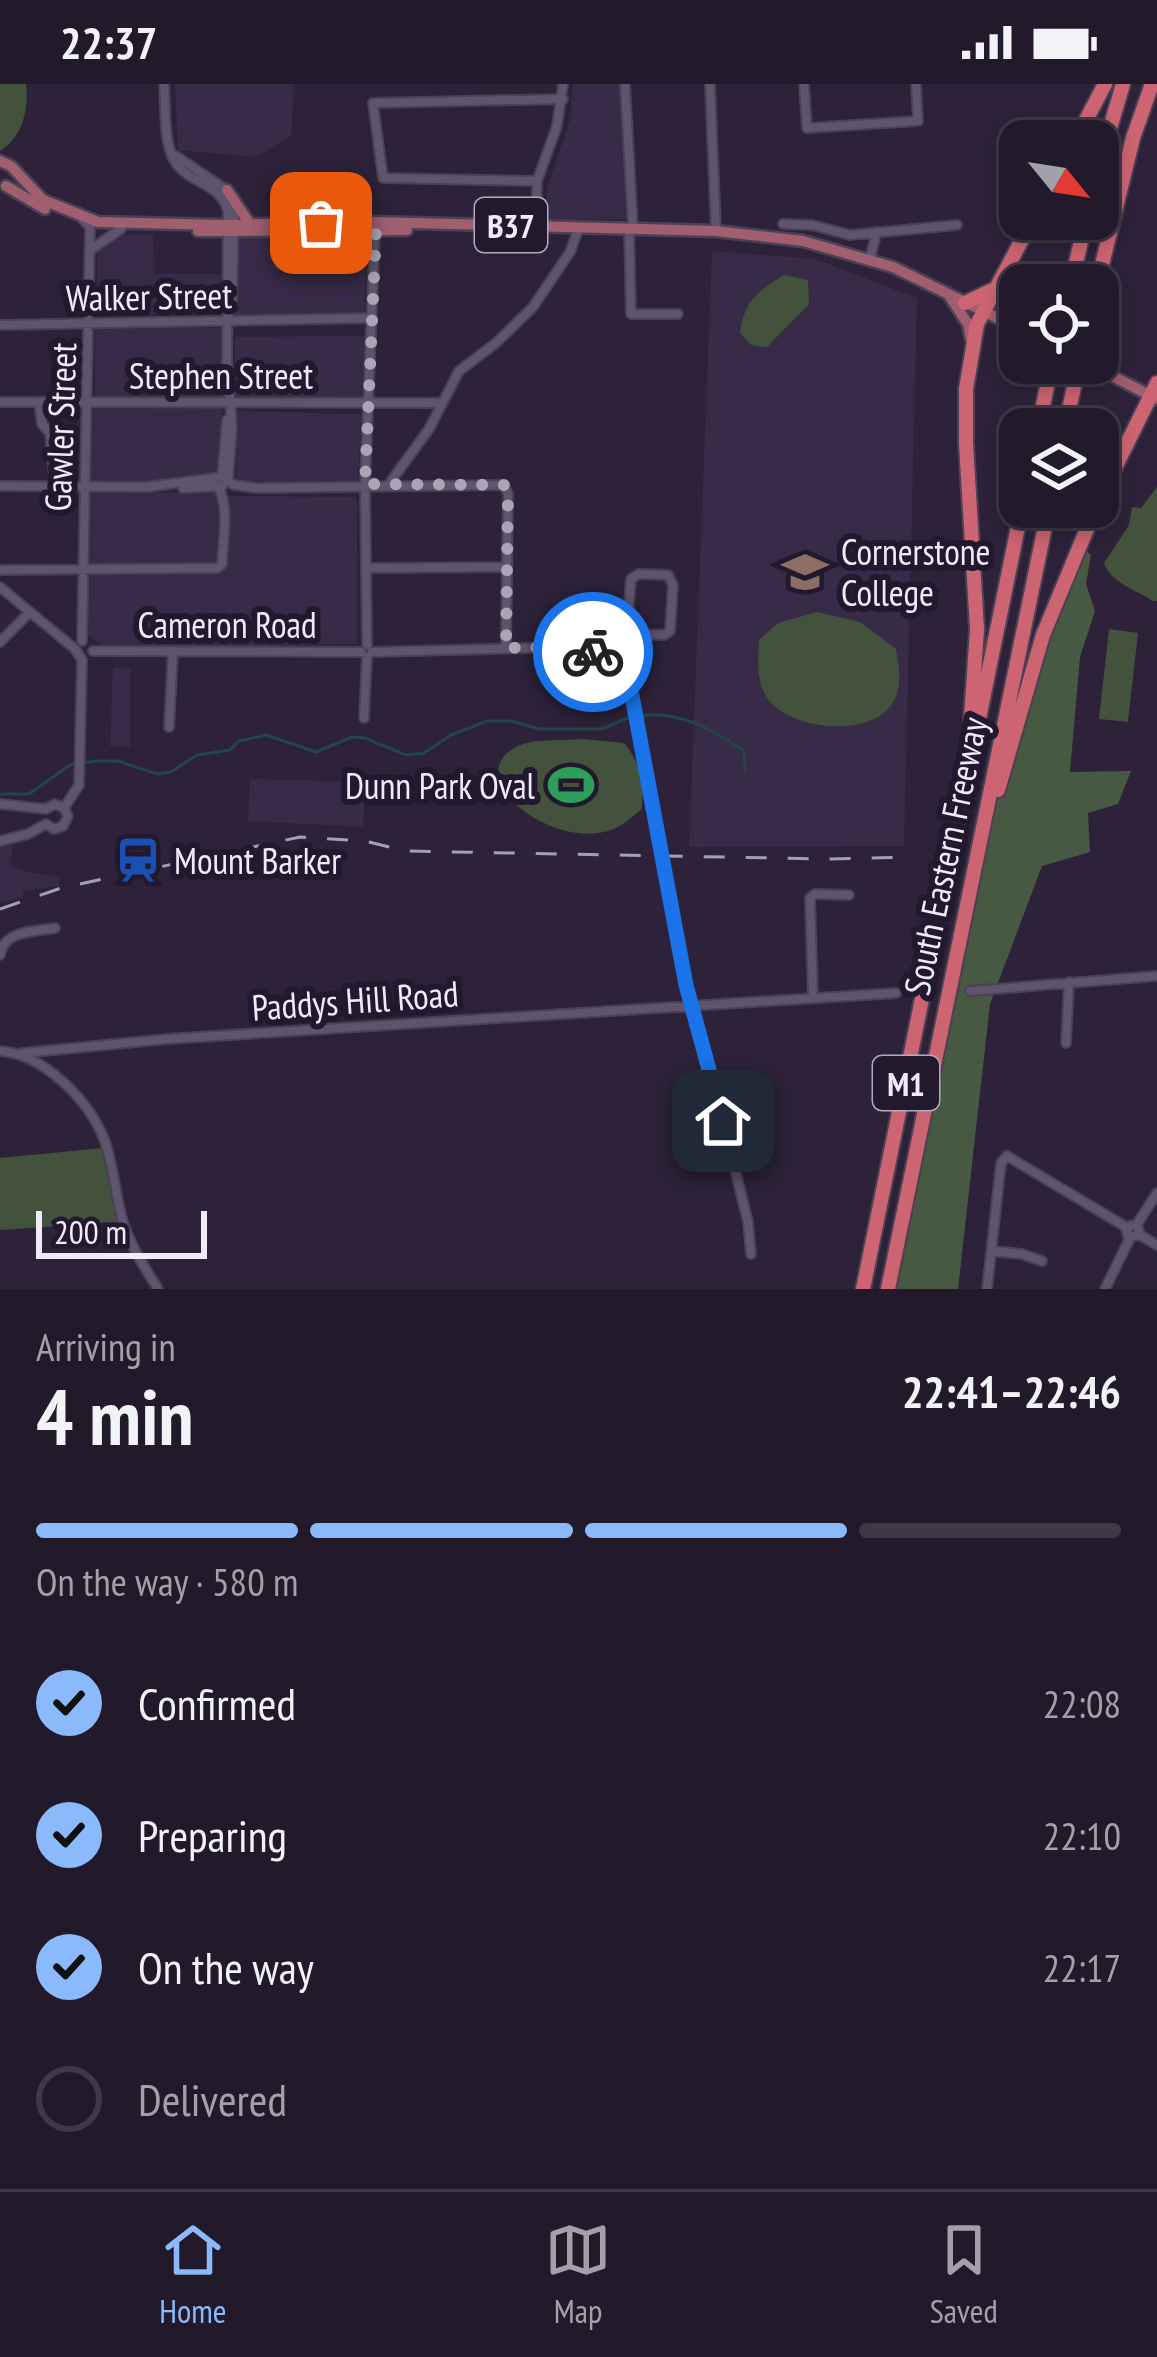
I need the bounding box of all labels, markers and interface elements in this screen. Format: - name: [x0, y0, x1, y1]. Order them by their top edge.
- text: 22:37: [60, 13, 157, 71]
- north arrow: [999, 120, 1119, 240]
- map controls: [999, 120, 1119, 528]
- pin: [270, 172, 372, 274]
- icon: bag: [288, 190, 354, 256]
- road number: B37: [475, 198, 547, 252]
- button: locate: [999, 264, 1119, 384]
- street label: Walker Street: [65, 271, 233, 321]
- street label: Gawler Street: [34, 342, 86, 512]
- street label: Stephen Street: [129, 352, 313, 399]
- button: layers: [999, 408, 1119, 528]
- place label: Cornerstone College: [841, 528, 990, 616]
- school or university icon: Cornerstone College: [780, 547, 830, 597]
- courier: [533, 592, 653, 712]
- street label: Cameron Road: [138, 601, 317, 648]
- icon: bike: [560, 619, 626, 685]
- street label: South Eastern Freeway: [893, 712, 997, 999]
- sports icon: Dunn Park Oval: [546, 760, 596, 810]
- place label: Dunn Park Oval: [345, 762, 536, 809]
- station icon: Mount Barker: [113, 835, 163, 885]
- place label: Mount Barker: [174, 837, 341, 884]
- street label: Paddys Hill Road: [250, 969, 460, 1031]
- road number: M1: [873, 1056, 939, 1110]
- pin: [672, 1070, 774, 1172]
- icon: home: [690, 1088, 756, 1154]
- scale bar: [36, 1205, 207, 1258]
- text: 200 m: [54, 1210, 127, 1253]
- text: Arriving in: [36, 1321, 176, 1372]
- text: 22:41–22:46: [902, 1362, 1121, 1420]
- text: 4 min: [36, 1366, 194, 1467]
- text: On the way · 580 m: [36, 1556, 298, 1607]
- icon: check: [36, 1670, 102, 1736]
- text: Confirmed: [138, 1674, 296, 1732]
- text: 22:08: [1043, 1678, 1121, 1729]
- icon: check: [36, 1802, 102, 1868]
- text: Preparing: [138, 1806, 287, 1864]
- text: 22:10: [1043, 1810, 1121, 1861]
- icon: check: [36, 1934, 102, 2000]
- text: On the way: [138, 1938, 314, 1996]
- text: 22:17: [1043, 1942, 1121, 1993]
- text: Delivered: [138, 2070, 287, 2128]
- tab: Home: [159, 2217, 226, 2332]
- tab: Map: [545, 2217, 611, 2332]
- tab: Saved: [930, 2217, 998, 2332]

